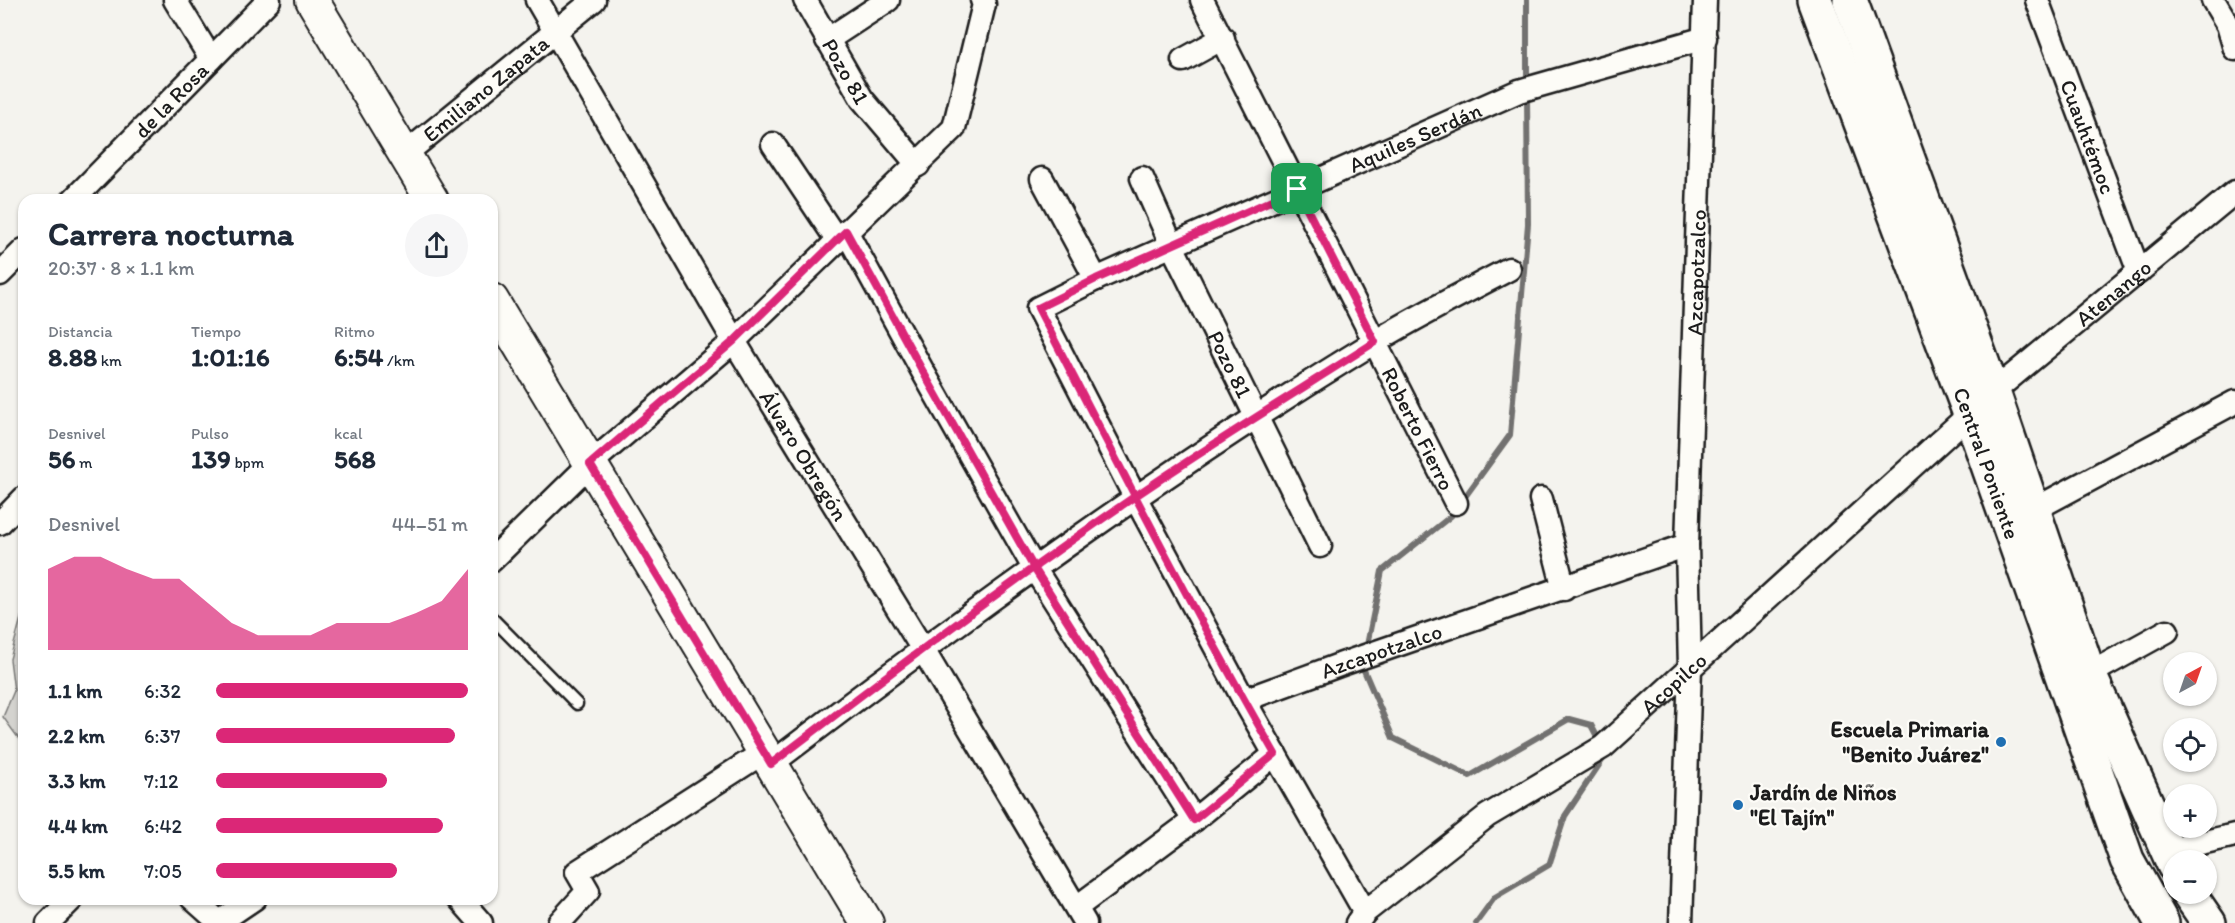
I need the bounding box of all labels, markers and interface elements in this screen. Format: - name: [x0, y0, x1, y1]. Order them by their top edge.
- street label: Emiliano Zapata: [417, 29, 554, 148]
- street label: Pozo 81: [816, 33, 875, 109]
- street label: de la Rosa: [128, 56, 214, 144]
- street label: Cuauhtémoc: [2055, 76, 2122, 198]
- street label: Aquiles Serdán: [1345, 96, 1486, 178]
- pin: [1271, 163, 1322, 214]
- icon: arrive: [1280, 172, 1313, 205]
- street label: Azcapotzalco: [1680, 209, 1712, 336]
- text: Carrera nocturna: [48, 214, 294, 253]
- button: share: [405, 214, 468, 277]
- street label: Atenango: [2070, 253, 2157, 332]
- text: 20:37 · 8 × 1.1 km: [48, 256, 195, 280]
- text: Distancia: [48, 322, 113, 341]
- text: Tiempo: [191, 322, 241, 341]
- text: Ritmo: [334, 322, 375, 341]
- street label: Pozo 81: [1202, 326, 1258, 402]
- text: 8.88: [48, 341, 97, 373]
- text: 1:01:16: [191, 341, 270, 373]
- text: 6:54: [334, 341, 383, 373]
- text: km: [97, 351, 122, 370]
- text: /km: [383, 351, 415, 370]
- street label: Roberto Fierro: [1376, 362, 1461, 495]
- street label: Central Poniente: [1948, 383, 2026, 542]
- street label: Álvaro Obregón: [754, 385, 855, 526]
- text: Desnivel: [48, 424, 106, 443]
- text: Pulso: [191, 424, 229, 443]
- text: kcal: [334, 424, 362, 443]
- text: 56: [48, 443, 75, 475]
- text: 139: [191, 443, 231, 475]
- text: 568: [334, 443, 376, 475]
- text: m: [75, 453, 92, 472]
- text: bpm: [231, 453, 264, 472]
- text: Desnivel: [48, 512, 120, 536]
- text: 44–51 m: [392, 512, 468, 536]
- street label: Azcapotzalco: [1317, 617, 1445, 684]
- street label: Acopilco: [1635, 646, 1712, 720]
- north arrow: [2163, 652, 2217, 706]
- map controls: [2163, 652, 2217, 904]
- text: 1.1 km: [48, 679, 102, 703]
- text: 6:32: [144, 679, 181, 703]
- place label: Escuela Primaria "Benito Juárez": [1831, 716, 1990, 768]
- button: locate: [2163, 718, 2217, 772]
- text: 2.2 km: [48, 724, 105, 748]
- text: 6:37: [144, 724, 180, 748]
- marker: Escuela Primaria "Benito Juárez": [1994, 735, 2008, 749]
- text: 3.3 km: [48, 769, 106, 793]
- text: 7:12: [144, 769, 179, 793]
- place label: Jardín de Niños "El Tajín": [1749, 779, 1897, 831]
- button: +: [2163, 784, 2217, 838]
- marker: Jardín de Niños "El Tajín": [1731, 798, 1745, 812]
- text: 4.4 km: [48, 814, 108, 838]
- text: 6:42: [144, 814, 182, 838]
- button: −: [2163, 850, 2217, 904]
- text: 5.5 km: [48, 859, 105, 883]
- text: 7:05: [144, 859, 182, 883]

